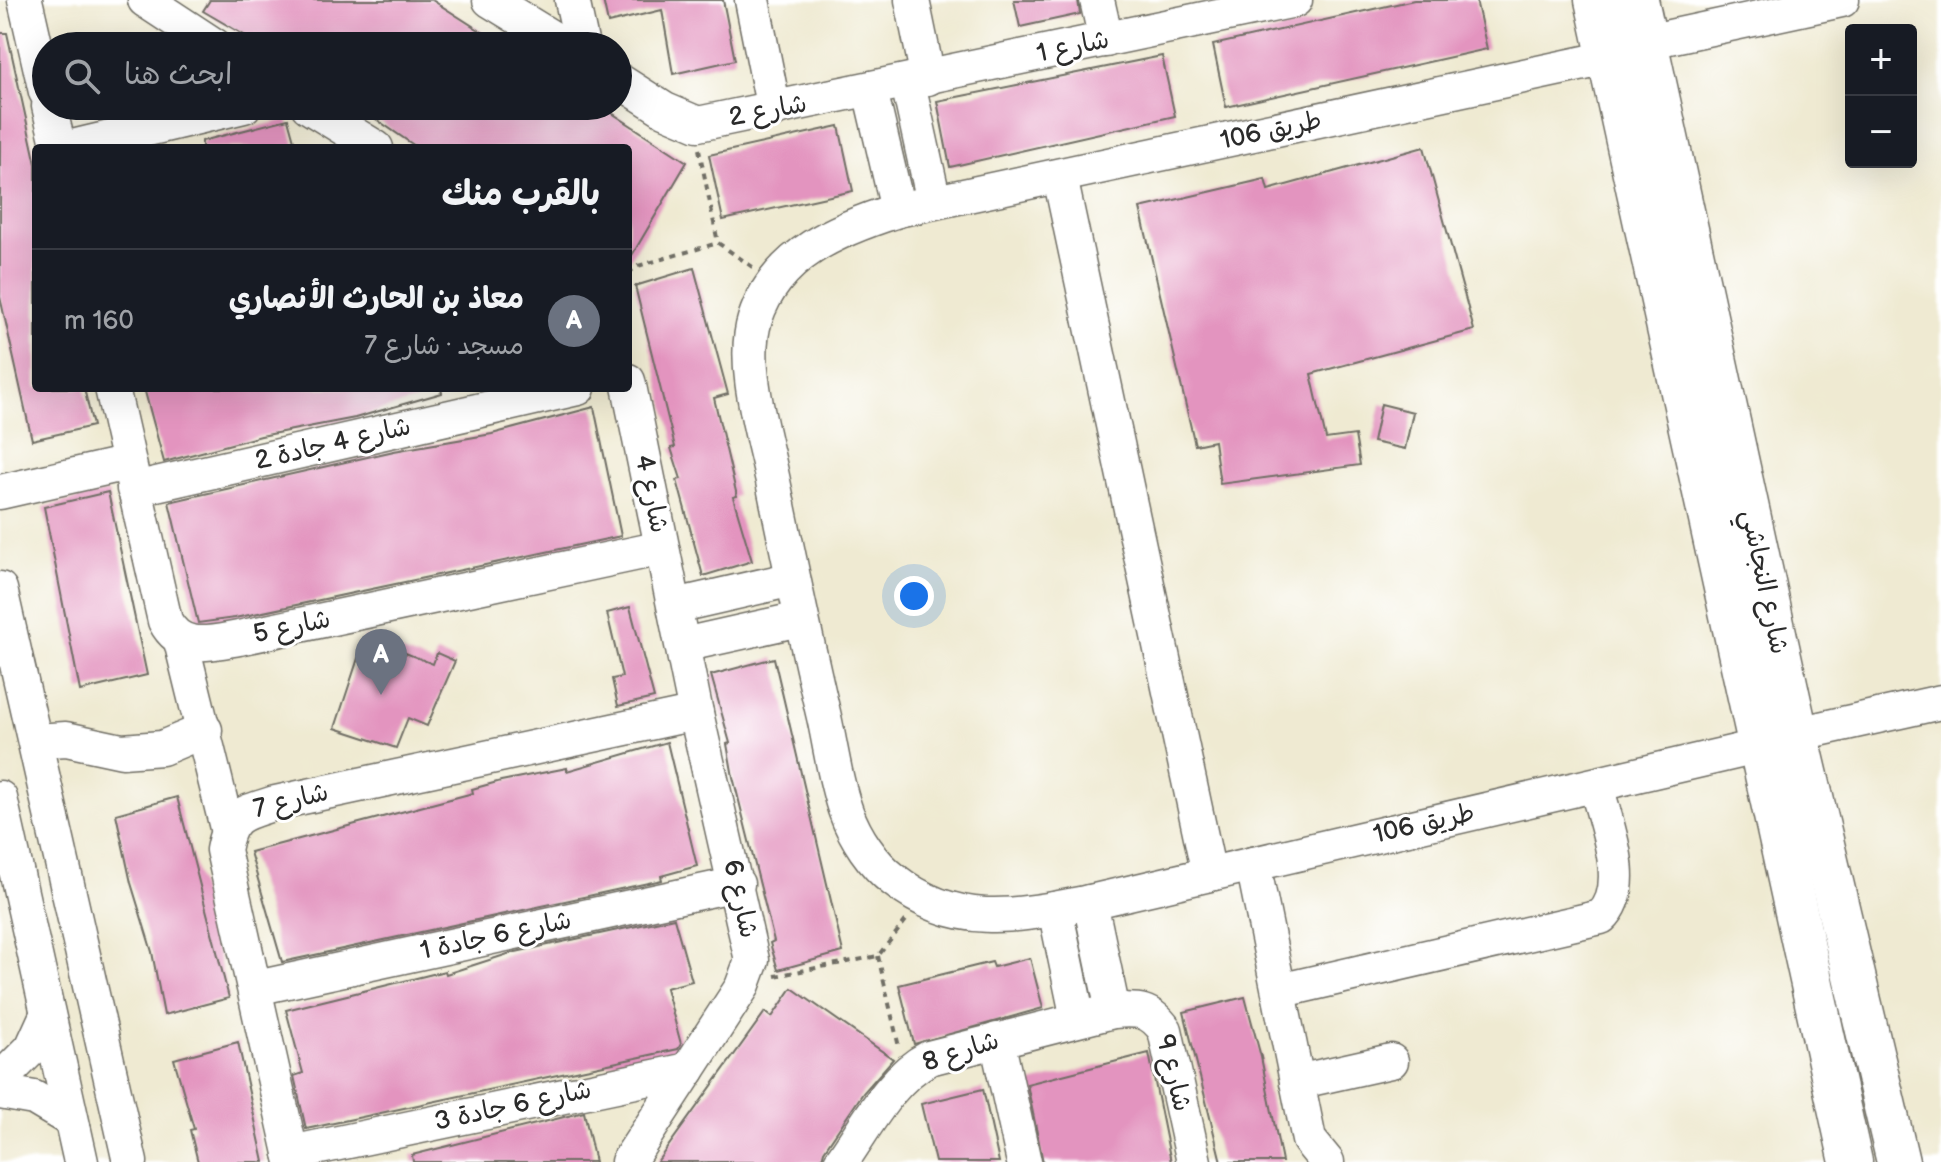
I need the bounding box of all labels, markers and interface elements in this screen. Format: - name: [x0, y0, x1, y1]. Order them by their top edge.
- street label: شارع 1: [1034, 24, 1112, 71]
- map controls: [1845, 24, 1917, 168]
- button: +: [1845, 24, 1917, 96]
- search box: [32, 32, 632, 120]
- icon: search: [60, 54, 104, 98]
- text: ابحث هنا: [124, 57, 232, 93]
- street label: شارع 2: [726, 88, 810, 135]
- button: −: [1845, 96, 1917, 168]
- street label: طريق 106: [1217, 105, 1325, 157]
- text: بالقرب منك: [442, 174, 600, 215]
- text: معاذ بن الحارث الأنصاري: [229, 281, 524, 317]
- text: 160 m: [64, 306, 134, 337]
- text: A: [566, 306, 582, 337]
- text: مسجد · شارع 7: [364, 331, 524, 362]
- street label: شارع 4 جادة 2: [252, 411, 414, 478]
- street label: شارع 4: [627, 452, 674, 536]
- street label: شارع النجاشي: [1728, 507, 1794, 658]
- your location: [894, 576, 934, 616]
- street label: شارع 5: [251, 604, 334, 651]
- pin: A: [355, 629, 407, 695]
- street label: شارع 7: [250, 777, 332, 826]
- street label: طريق 106: [1370, 797, 1478, 851]
- street label: شارع 6: [715, 857, 764, 941]
- street label: شارع 6 جادة 1: [418, 905, 575, 968]
- street label: شارع 8: [919, 1025, 1003, 1080]
- street label: شارع 9: [1148, 1031, 1198, 1115]
- street label: شارع 6 جادة 3: [432, 1074, 595, 1139]

